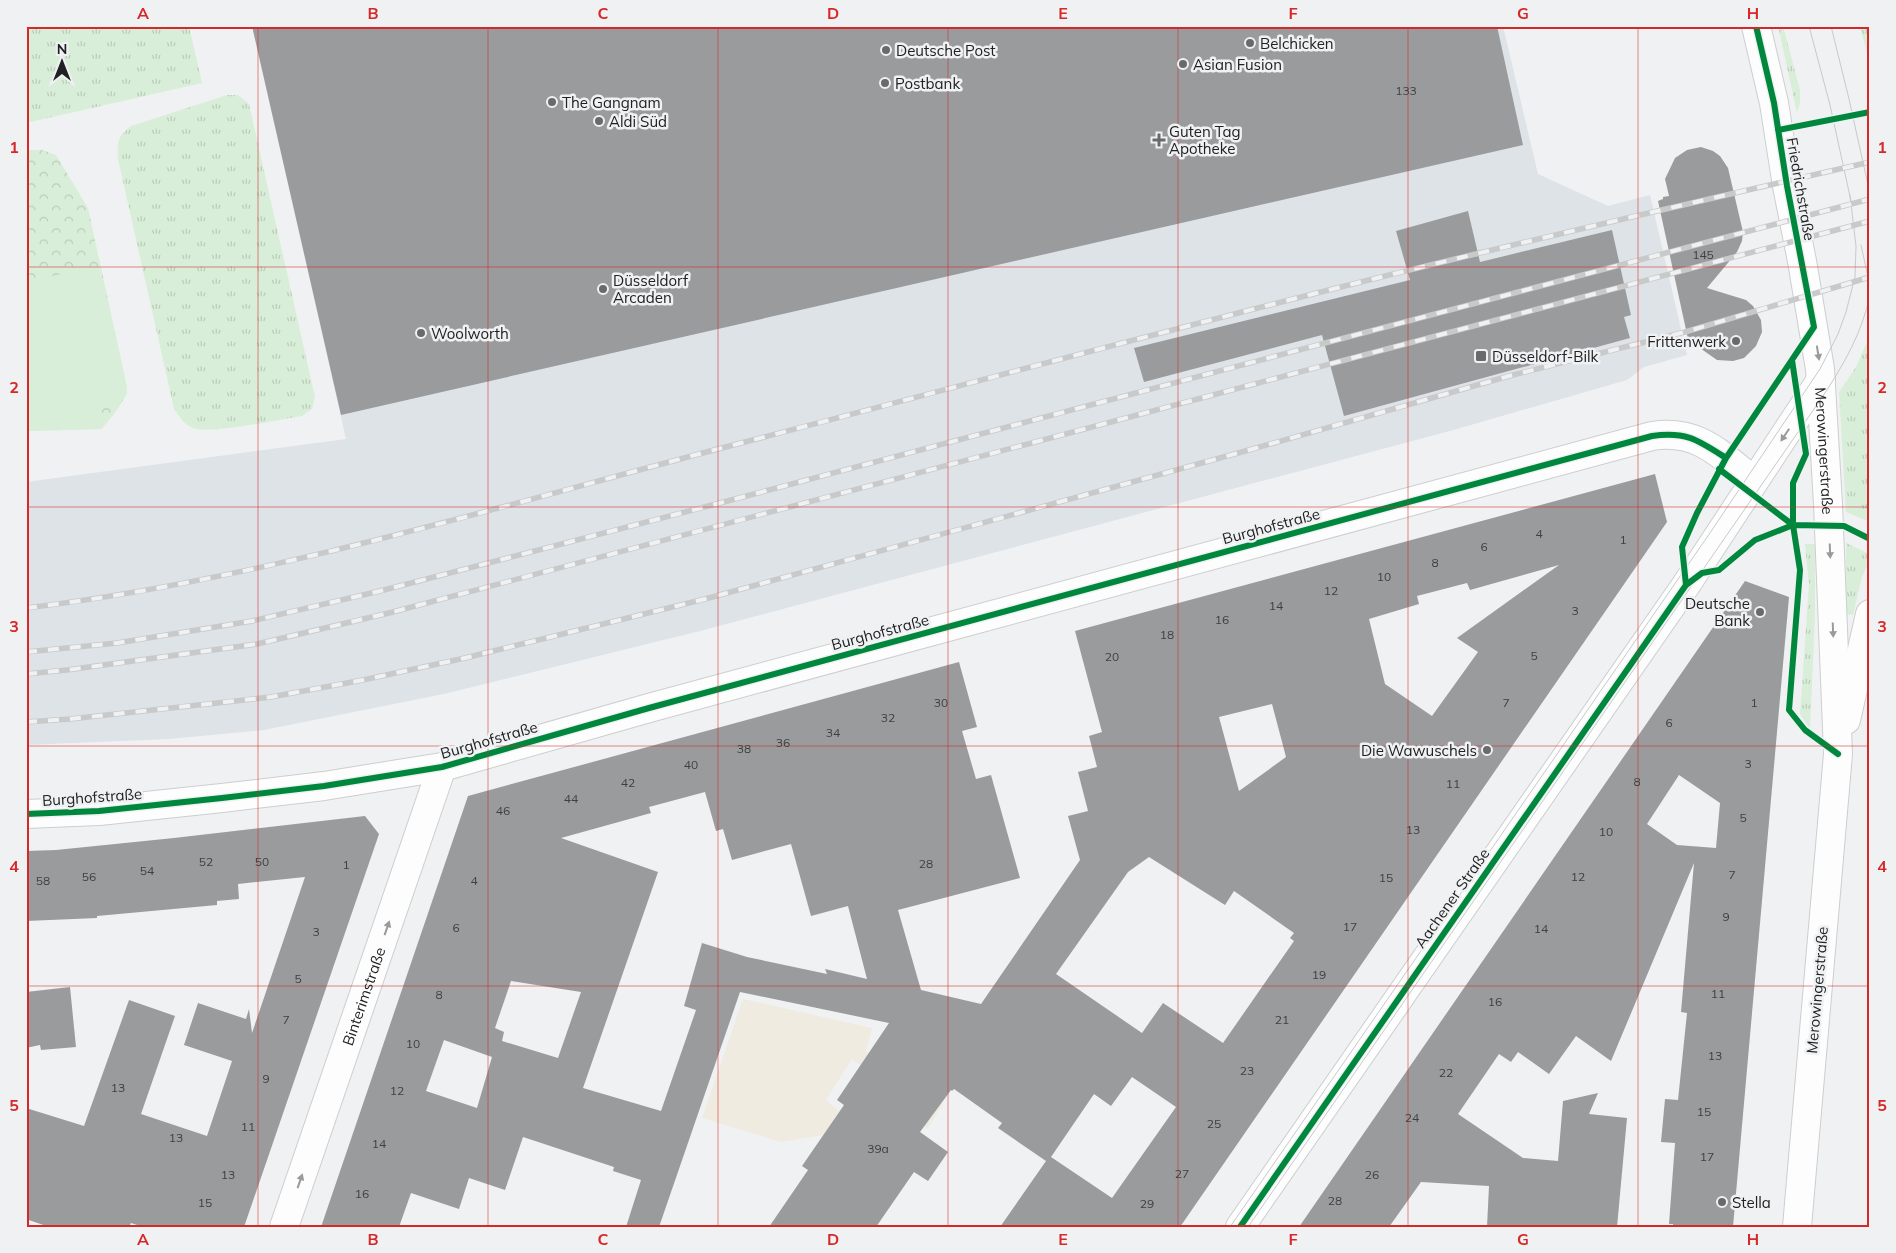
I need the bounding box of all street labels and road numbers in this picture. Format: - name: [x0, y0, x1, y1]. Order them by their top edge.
- street label: Friedrichstraße: [1783, 136, 1819, 242]
- street label: Merowingerstraße: [1812, 387, 1838, 515]
- street label: Burghofstraße: [1220, 504, 1322, 548]
- street label: Burghofstraße: [829, 610, 931, 654]
- street label: Burghofstraße: [438, 717, 540, 763]
- street label: Burghofstraße: [41, 784, 143, 810]
- street label: Aachener Straße: [1411, 844, 1493, 952]
- street label: Merowingerstraße: [1802, 926, 1832, 1054]
- street label: Binterimstraße: [338, 945, 389, 1048]

